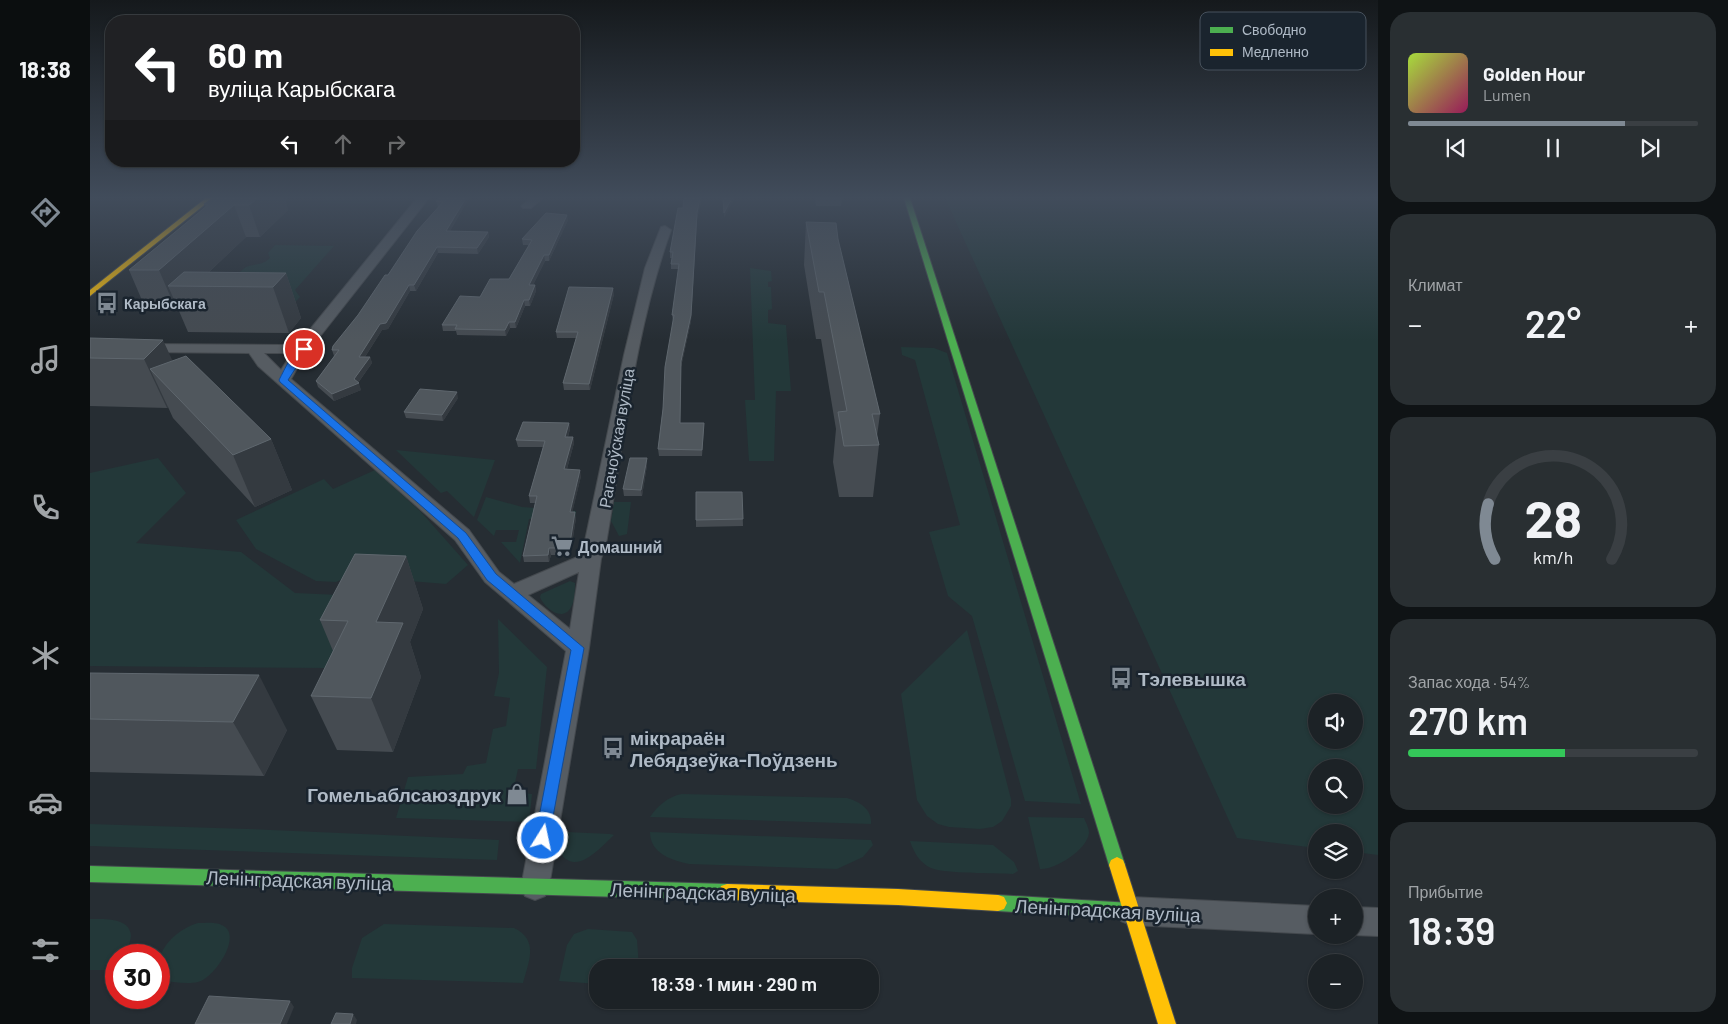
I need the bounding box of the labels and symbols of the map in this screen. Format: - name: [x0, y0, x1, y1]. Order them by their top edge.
- legend: [1200, 12, 1366, 70]
- text: Свободно: [1242, 21, 1307, 38]
- text: Медленно: [1242, 43, 1309, 60]
- bus stop icon: Карыбскага: [94, 290, 120, 316]
- place label: Карыбскага: [124, 295, 206, 312]
- pin: [283, 328, 325, 370]
- street label: Рагачоўская вуліца: [594, 367, 638, 509]
- supermarket icon: Домашний: [549, 533, 575, 559]
- place label: Домашний: [578, 537, 662, 556]
- bus stop icon: Тэлевышка: [1108, 665, 1134, 691]
- place label: Тэлевышка: [1138, 667, 1246, 690]
- place label: мікрараён Лебядзеўка-Поўдзень: [630, 726, 838, 771]
- bus stop icon: мікрараён Лебядзеўка-Поўдзень: [600, 735, 626, 761]
- shop icon: Гомельаблсаюздрук: [504, 781, 530, 807]
- place label: Гомельаблсаюздрук: [307, 783, 501, 806]
- position arrow: [516, 811, 568, 863]
- street label: Ленінградская вуліца: [206, 865, 393, 895]
- street label: Ленінградская вуліца: [610, 877, 797, 907]
- street label: Ленінградская вуліца: [1015, 894, 1202, 926]
- speed limit sign: 30: [105, 944, 170, 1009]

